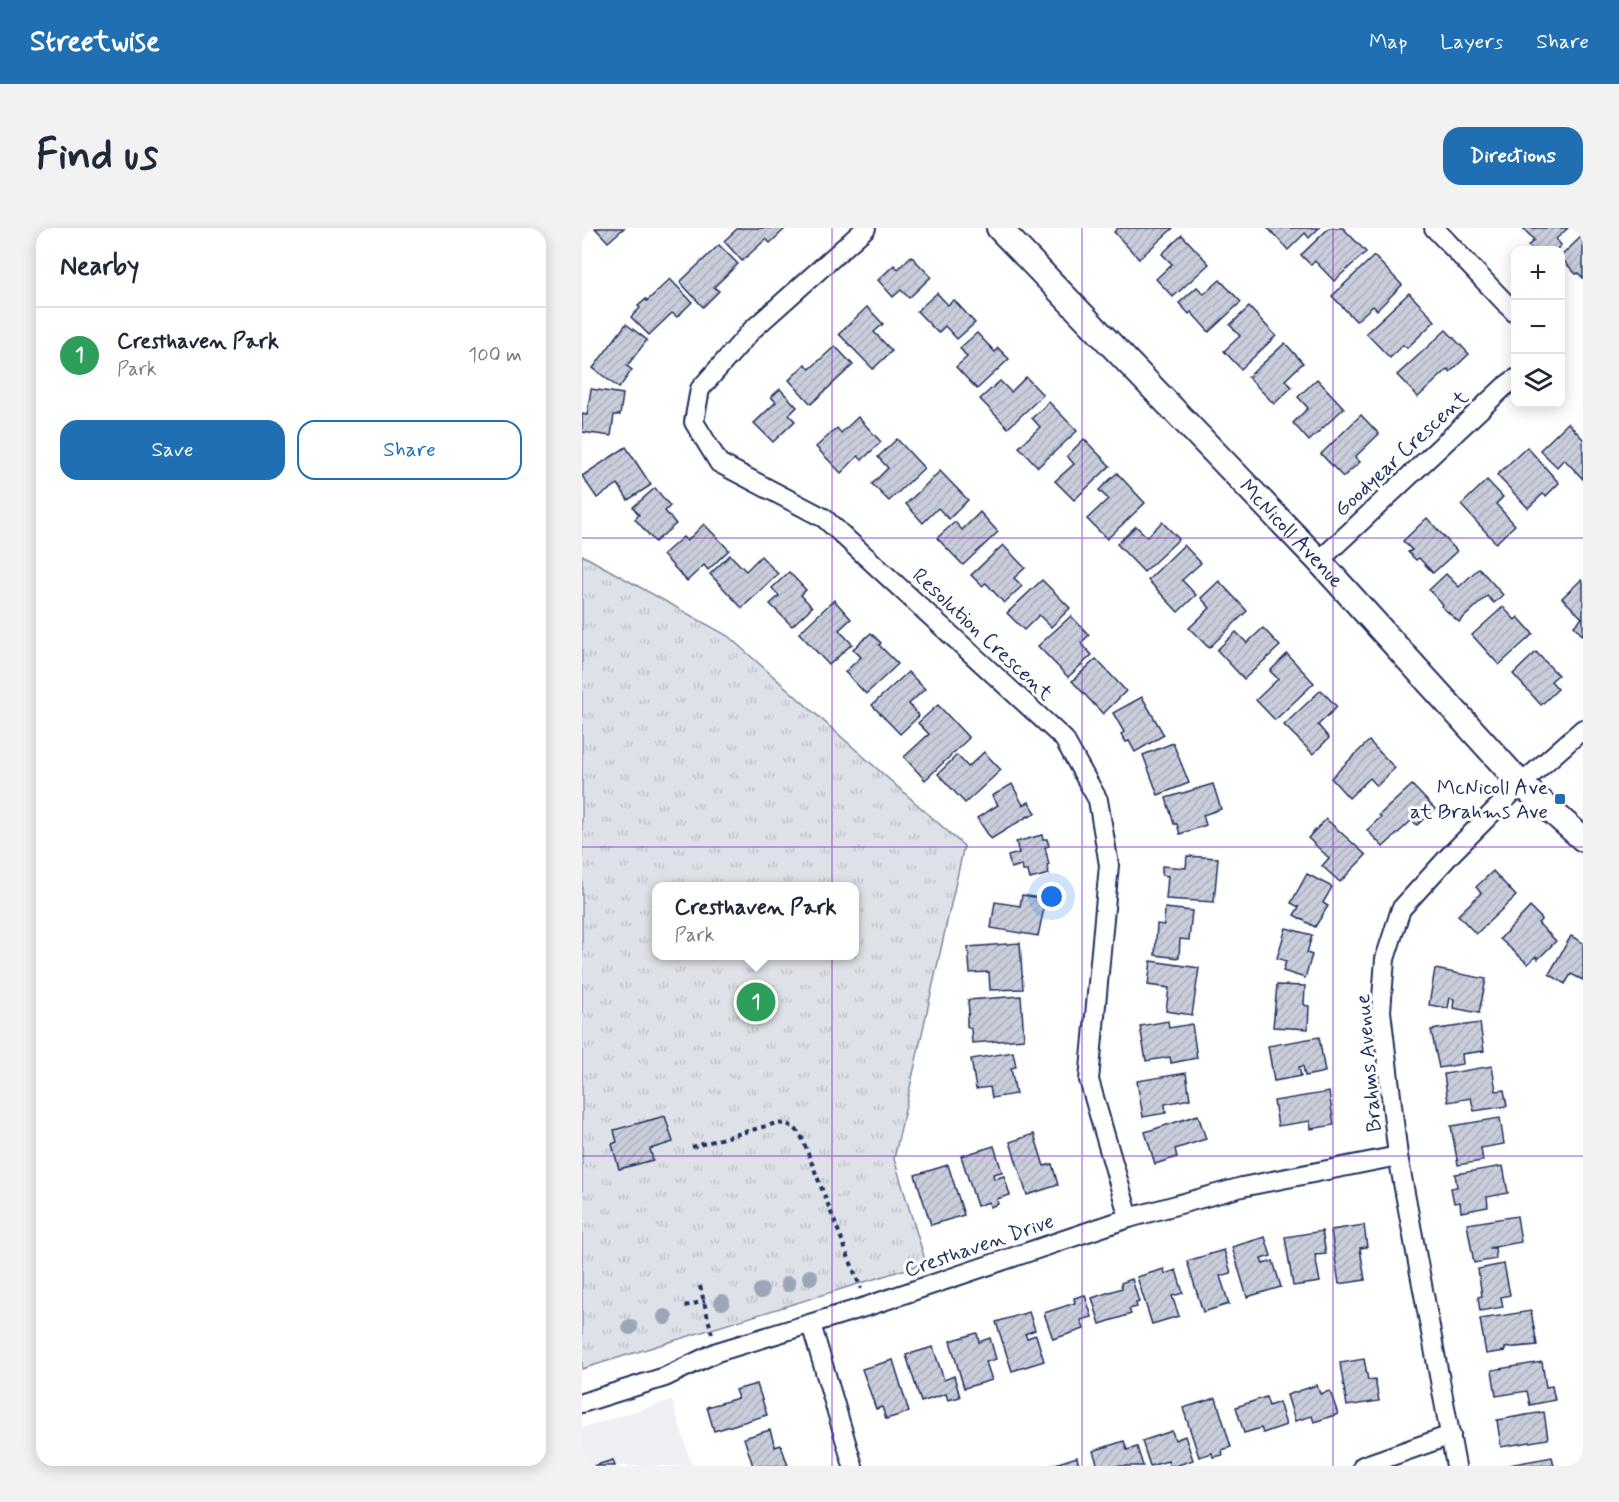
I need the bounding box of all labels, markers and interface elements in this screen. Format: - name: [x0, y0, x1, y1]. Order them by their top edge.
- text: Streetwise: [30, 24, 160, 61]
- text: Map: [1369, 28, 1407, 56]
- text: Layers: [1440, 28, 1503, 56]
- text: Share: [1536, 28, 1589, 56]
- button: Directions: [1443, 127, 1583, 185]
- text: Find us: [36, 129, 158, 184]
- map controls: [1511, 246, 1565, 408]
- button: +: [1511, 246, 1565, 300]
- text: Nearby: [60, 250, 139, 284]
- button: −: [1511, 300, 1565, 354]
- text: Cresthaven Park: [117, 328, 279, 356]
- text: 1: [75, 342, 84, 369]
- text: 100 m: [468, 342, 522, 369]
- button: layers: [1511, 354, 1565, 408]
- text: Park: [117, 356, 157, 383]
- street label: Goodyear Crescent: [1328, 384, 1475, 523]
- button: Save: [60, 420, 285, 480]
- button: Share: [297, 420, 522, 480]
- street label: McNicoll Avenue: [1233, 473, 1350, 594]
- street label: Resolution Crescent: [906, 562, 1059, 708]
- place label: McNicoll Ave at Brahms Ave: [1410, 774, 1548, 826]
- marker: McNicoll Ave at Brahms Ave: [1553, 792, 1567, 806]
- popup: [652, 882, 859, 960]
- your location: [1037, 882, 1066, 911]
- text: Cresthaven Park: [675, 894, 836, 922]
- text: Park: [675, 922, 714, 949]
- pin: 1: [736, 980, 776, 1024]
- street label: Brahms Avenue: [1349, 993, 1389, 1133]
- street label: Cresthaven Drive: [901, 1207, 1058, 1285]

